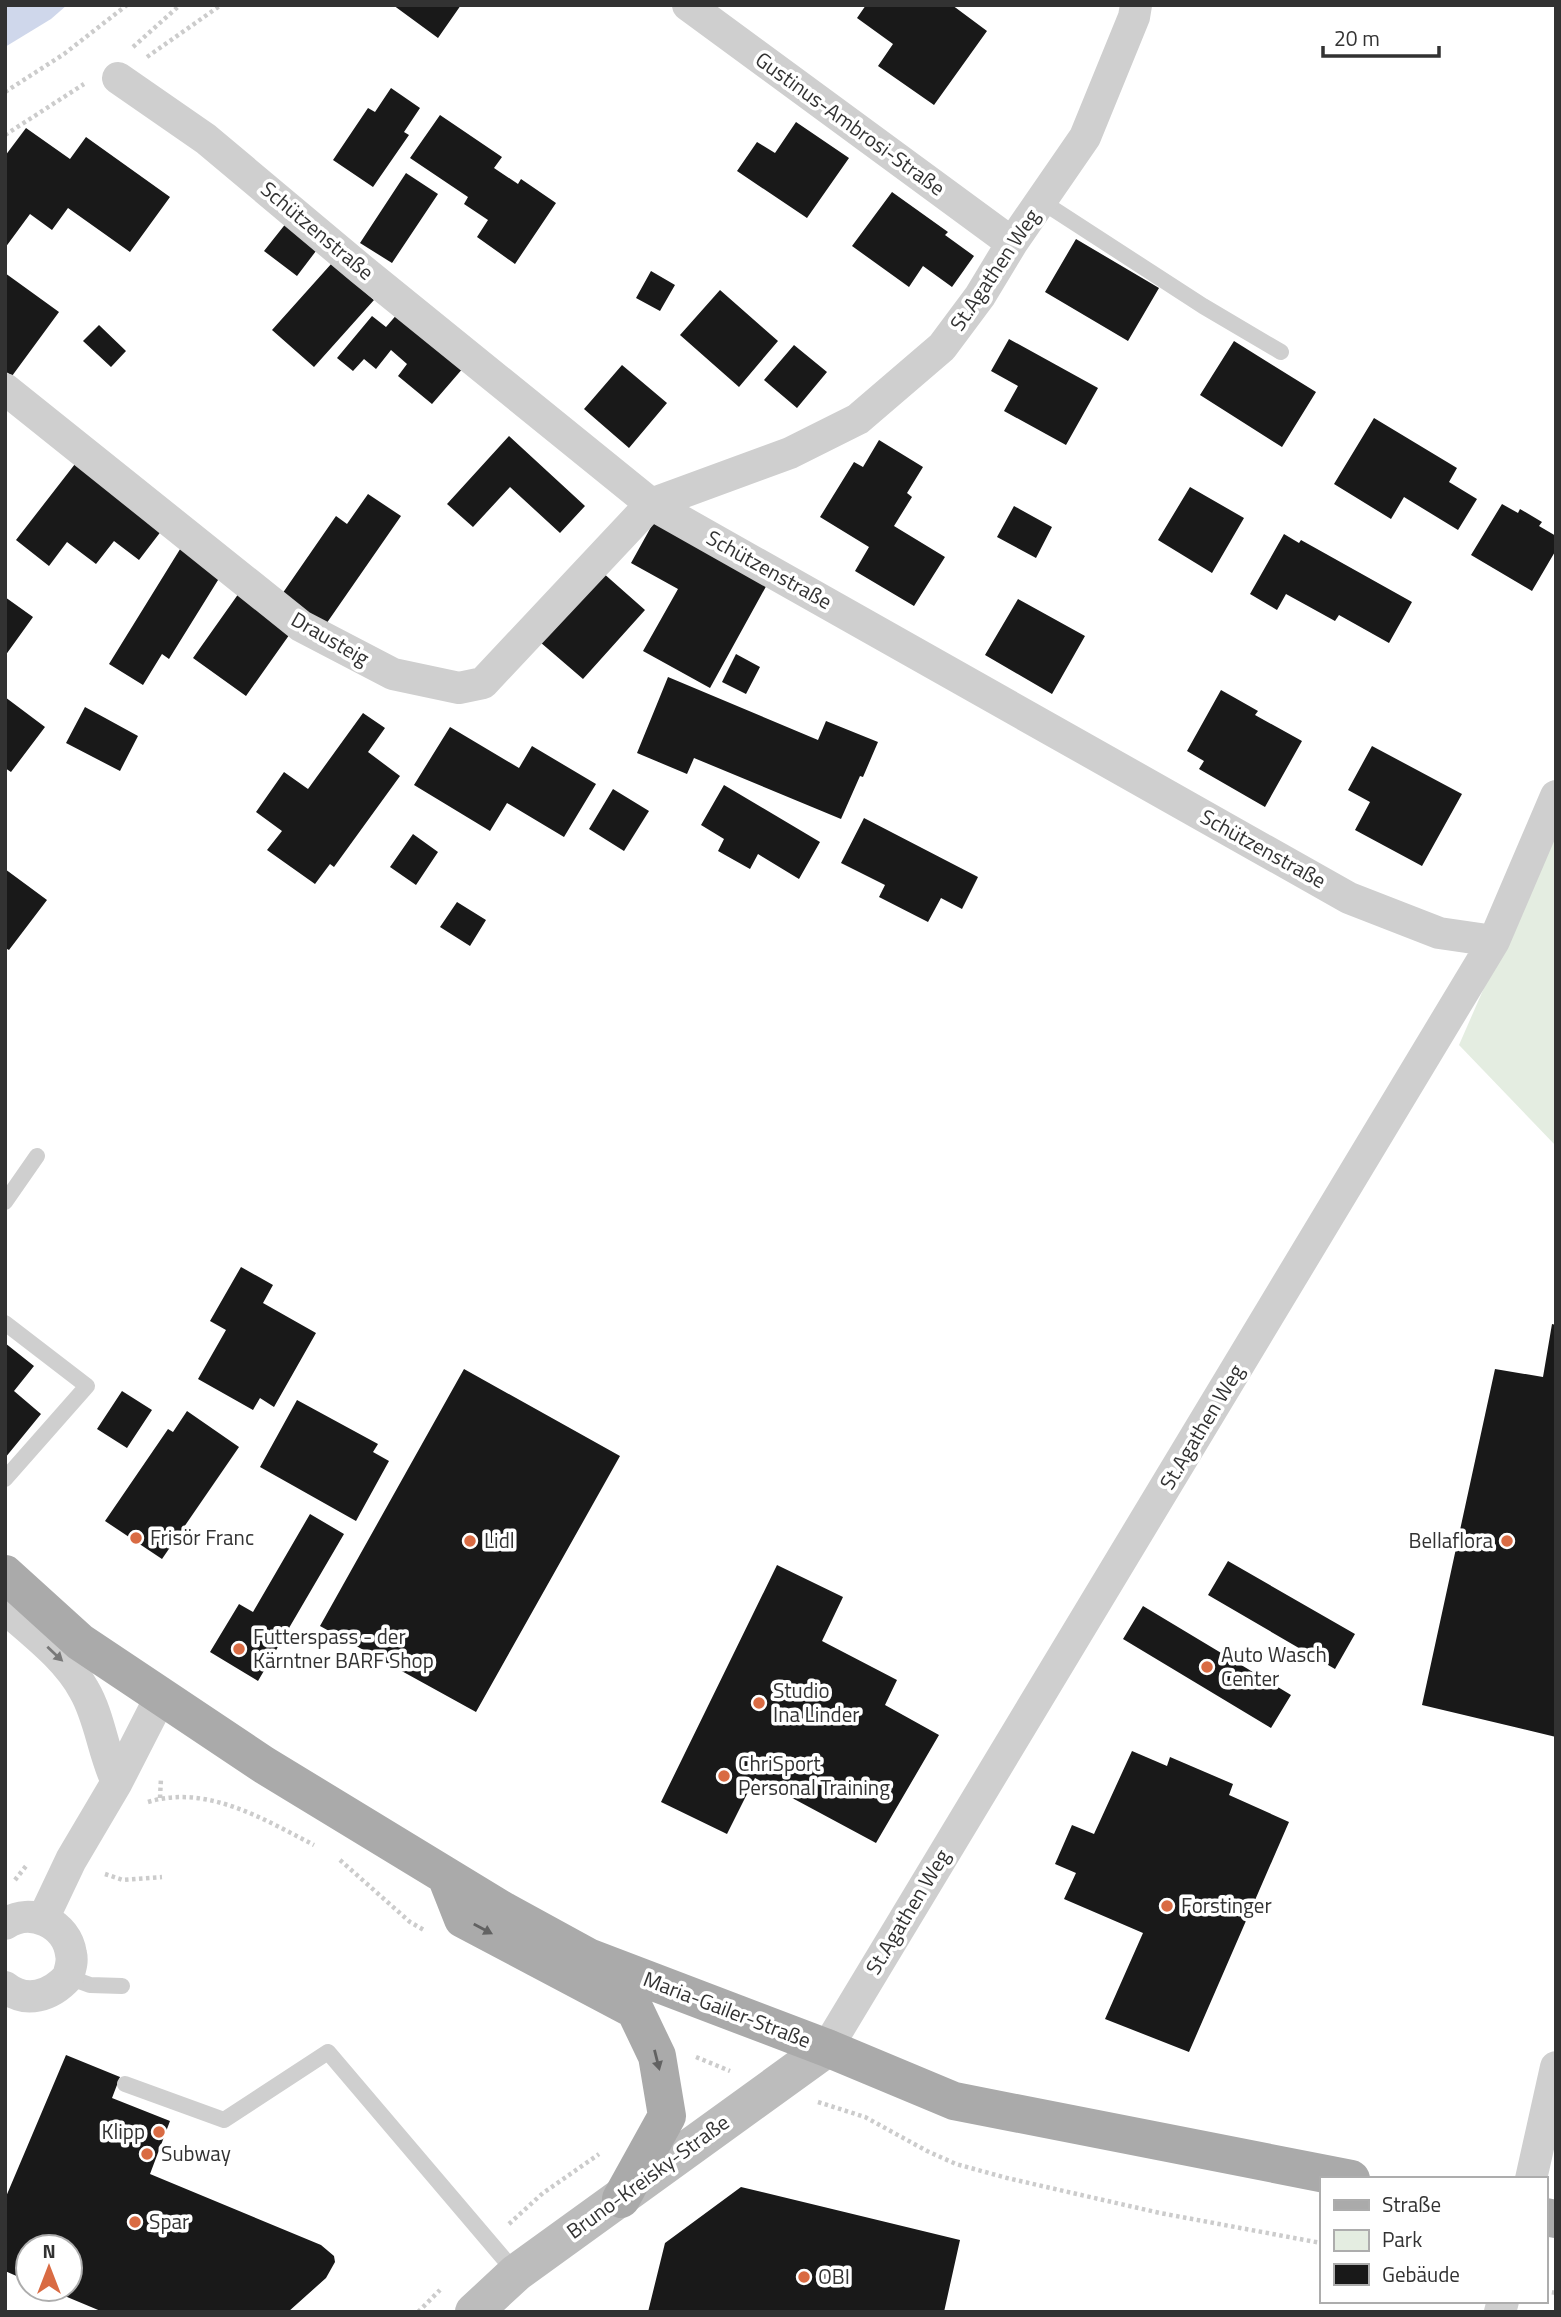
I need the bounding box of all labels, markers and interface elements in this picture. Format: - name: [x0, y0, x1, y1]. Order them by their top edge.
- scale bar: [1323, 14, 1438, 58]
- text: 20 m: [1334, 22, 1380, 54]
- street label: Gustinus-Ambrosi-Straße: [749, 43, 952, 203]
- street label: Schützenstraße: [254, 173, 381, 287]
- street label: St.Agathen Weg: [941, 202, 1047, 337]
- street label: Schützenstraße: [701, 521, 838, 617]
- street label: Drausteig: [285, 603, 376, 673]
- street label: Schützenstraße: [1195, 800, 1332, 896]
- street label: St.Agathen Weg: [1151, 1357, 1251, 1495]
- place label: Frisör Franc: [150, 1521, 254, 1553]
- place label: Lidl: [484, 1524, 515, 1556]
- place label: Bellaflora: [1409, 1524, 1493, 1556]
- marker: Frisör Franc: [128, 1530, 144, 1546]
- marker: Lidl: [462, 1533, 478, 1549]
- marker: Bellaflora: [1499, 1533, 1515, 1549]
- place label: Futterspass - der Kärntner BARF Shop: [253, 1620, 434, 1676]
- place label: Auto Wasch Center: [1221, 1638, 1327, 1694]
- marker: Futterspass - der Kärntner BARF Shop: [231, 1641, 247, 1657]
- one-way arrow: [46, 1646, 64, 1662]
- marker: Auto Wasch Center: [1199, 1659, 1215, 1675]
- place label: Studio Ina Linder: [773, 1674, 860, 1730]
- marker: Studio Ina Linder: [751, 1695, 767, 1711]
- place label: ChriSport Personal Training: [738, 1747, 890, 1803]
- marker: ChriSport Personal Training: [716, 1768, 732, 1784]
- street label: St.Agathen Weg: [857, 1842, 957, 1980]
- place label: Forstinger: [1181, 1889, 1272, 1921]
- marker: Forstinger: [1159, 1898, 1175, 1914]
- one-way arrow: [473, 1923, 493, 1935]
- street label: Maria-Gailer-Straße: [639, 1962, 816, 2056]
- one-way arrow: [652, 2049, 663, 2071]
- street label: Bruno-Kreisky-Straße: [559, 2106, 735, 2246]
- place label: Klipp: [101, 2115, 145, 2147]
- marker: Klipp: [151, 2124, 167, 2140]
- place label: Subway: [161, 2137, 231, 2169]
- marker: Subway: [139, 2146, 155, 2162]
- legend: [1320, 2177, 1547, 2303]
- text: Straße: [1382, 2188, 1441, 2220]
- place label: Spar: [149, 2205, 189, 2237]
- marker: Spar: [127, 2214, 143, 2230]
- text: Park: [1382, 2223, 1422, 2255]
- north arrow: [14, 2233, 84, 2303]
- text: N: [42, 2236, 56, 2265]
- text: Gebäude: [1382, 2258, 1460, 2290]
- place label: OBI: [818, 2260, 850, 2292]
- marker: OBI: [796, 2269, 812, 2285]

